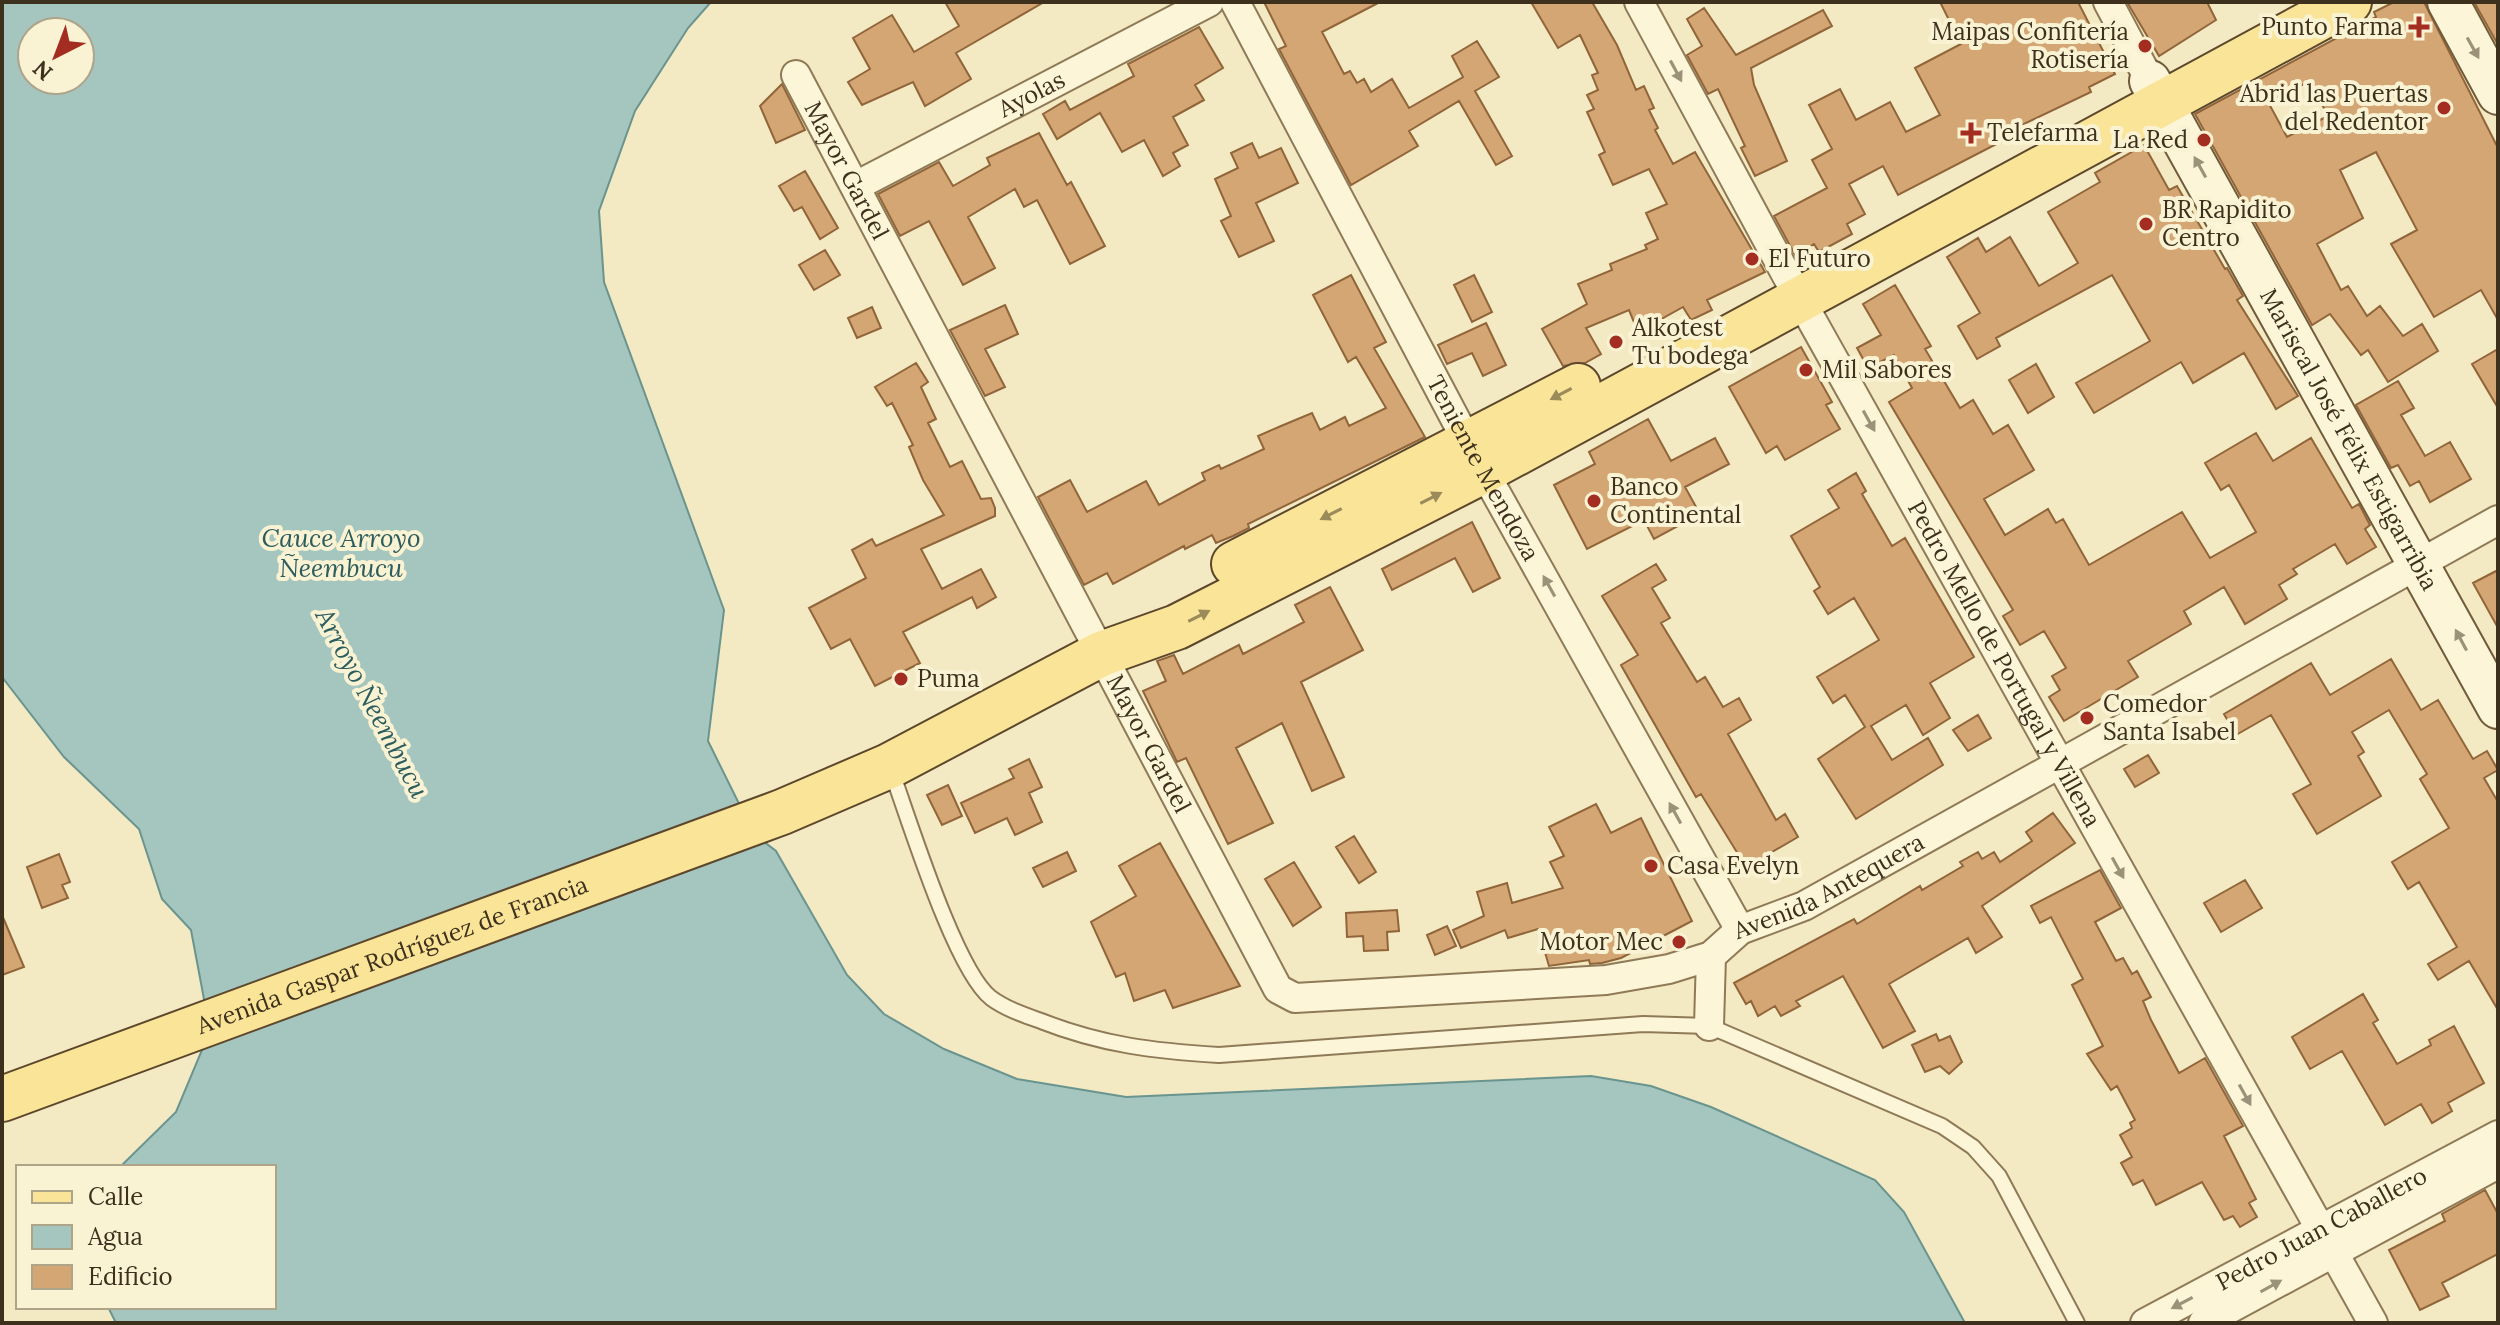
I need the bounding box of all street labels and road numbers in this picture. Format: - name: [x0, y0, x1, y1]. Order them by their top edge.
- street label: Ayolas: [992, 64, 1070, 125]
- street label: Mayor Gardel: [798, 96, 896, 245]
- street label: Mariscal José Félix Estigarribia: [2253, 283, 2446, 596]
- street label: Teniente Mendoza: [1420, 370, 1547, 566]
- street label: Pedro Mello de Portugal y Villena: [1901, 495, 2108, 832]
- street label: Mayor Gardel: [1100, 669, 1198, 818]
- street label: Avenida Antequera: [1728, 826, 1930, 946]
- street label: Avenida Gaspar Rodríguez de Francia: [191, 869, 592, 1041]
- street label: Pedro Juan Caballero: [2210, 1160, 2432, 1297]

